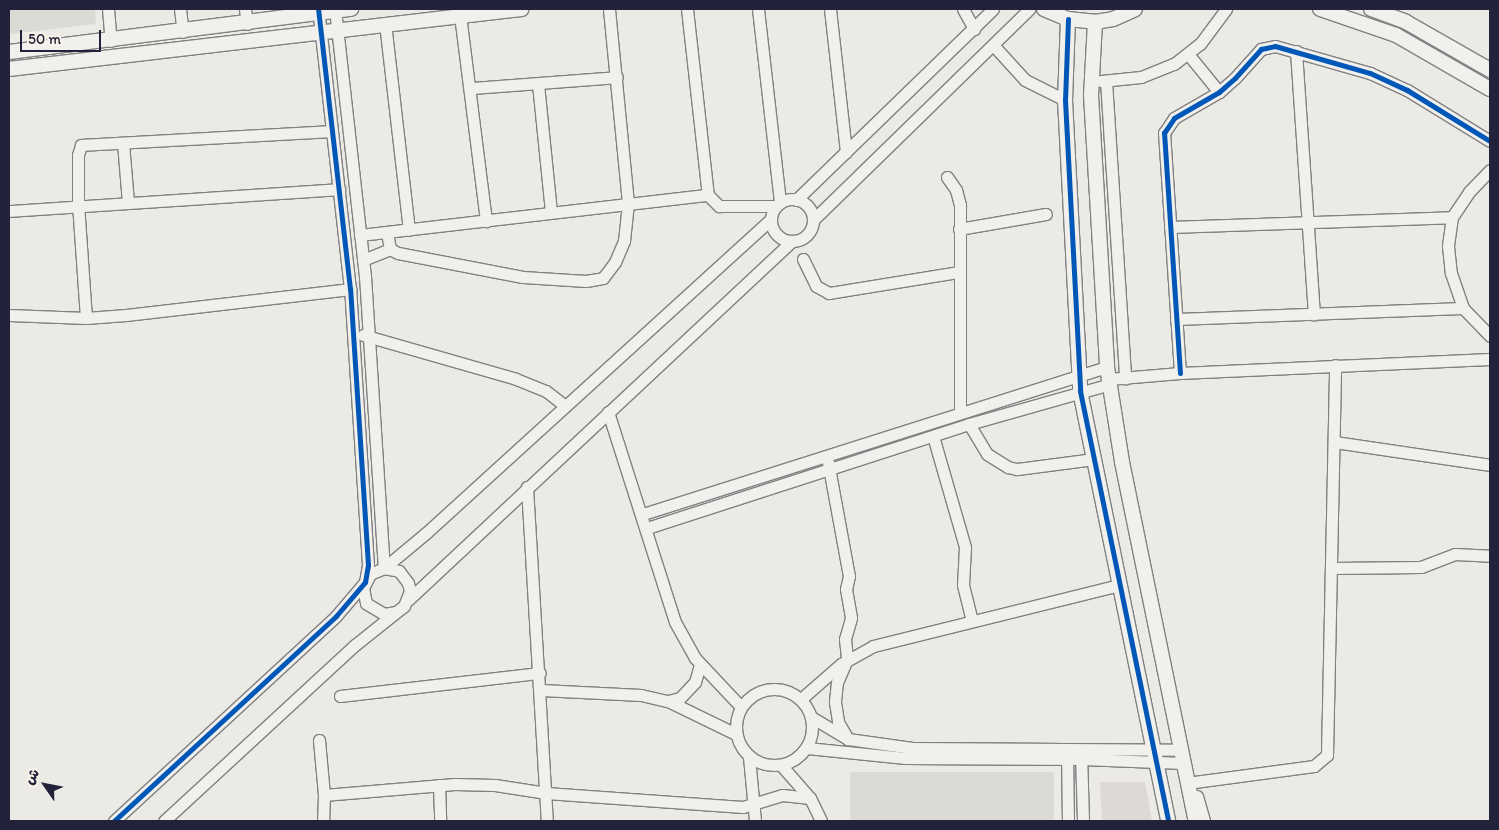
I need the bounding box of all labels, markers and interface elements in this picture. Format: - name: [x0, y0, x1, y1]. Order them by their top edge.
- scale bar: [22, 20, 104, 52]
- text: 50 m: [28, 30, 61, 48]
- north arrow: [20, 760, 70, 810]
- text: ش: [21, 765, 43, 788]

